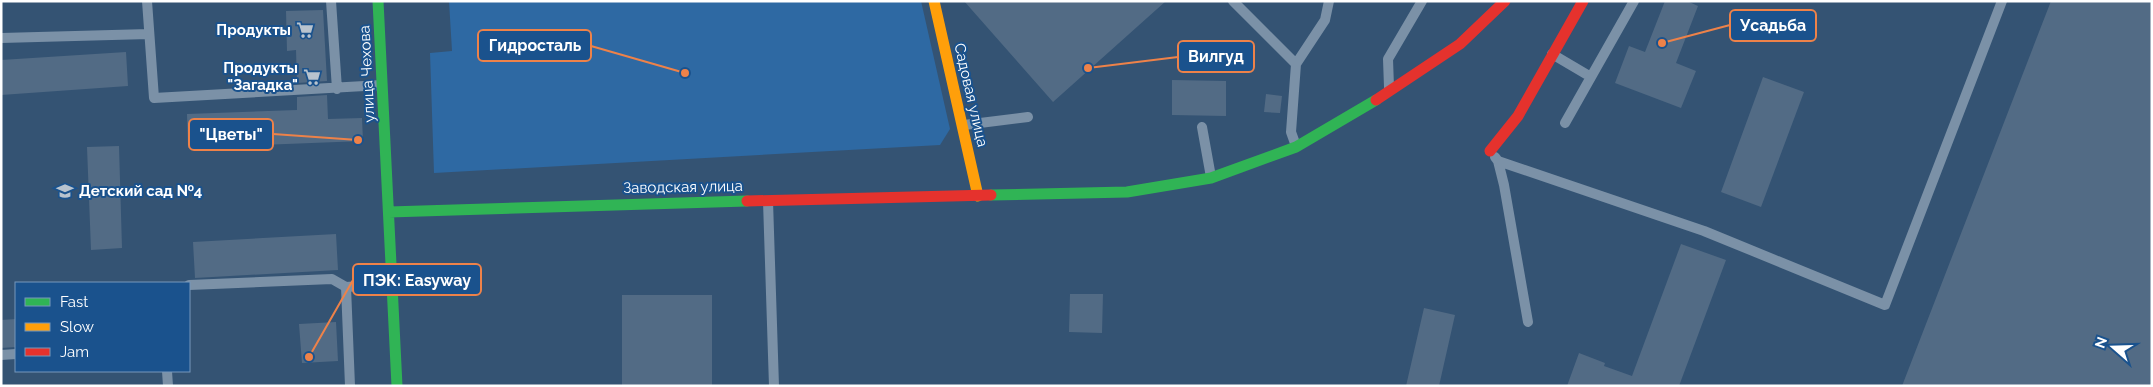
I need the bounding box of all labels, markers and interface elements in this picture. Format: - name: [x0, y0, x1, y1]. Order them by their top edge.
- callout: Усадьба: [1730, 10, 1816, 41]
- text: Усадьба: [1739, 16, 1806, 35]
- supermarket icon: Продукты: [295, 20, 315, 40]
- place label: Продукты: [216, 21, 291, 39]
- street label: улица Чехова: [355, 25, 379, 123]
- callout: Гидросталь: [478, 30, 591, 61]
- text: Гидросталь: [489, 36, 582, 55]
- street label: Садовая улица: [950, 41, 992, 149]
- callout: Вилгуд: [1178, 41, 1254, 72]
- text: Вилгуд: [1188, 47, 1244, 66]
- place label: Продукты "Загадка": [223, 59, 298, 94]
- supermarket icon: Продукты "Загадка": [302, 67, 322, 87]
- callout: "Цветы": [189, 119, 273, 150]
- text: "Цветы": [199, 125, 263, 144]
- street label: Заводская улица: [623, 177, 743, 197]
- school or university icon: Детский сад №4: [55, 181, 75, 201]
- place label: Детский сад №4: [79, 182, 203, 200]
- callout: ПЭК: Easyway: [353, 264, 481, 295]
- text: ПЭК: Easyway: [363, 271, 471, 290]
- legend: [15, 282, 190, 372]
- text: Fast: [60, 293, 88, 311]
- text: Slow: [60, 318, 94, 336]
- north arrow: [2088, 322, 2138, 372]
- text: N: [2091, 335, 2110, 350]
- text: Jam: [60, 343, 89, 361]

